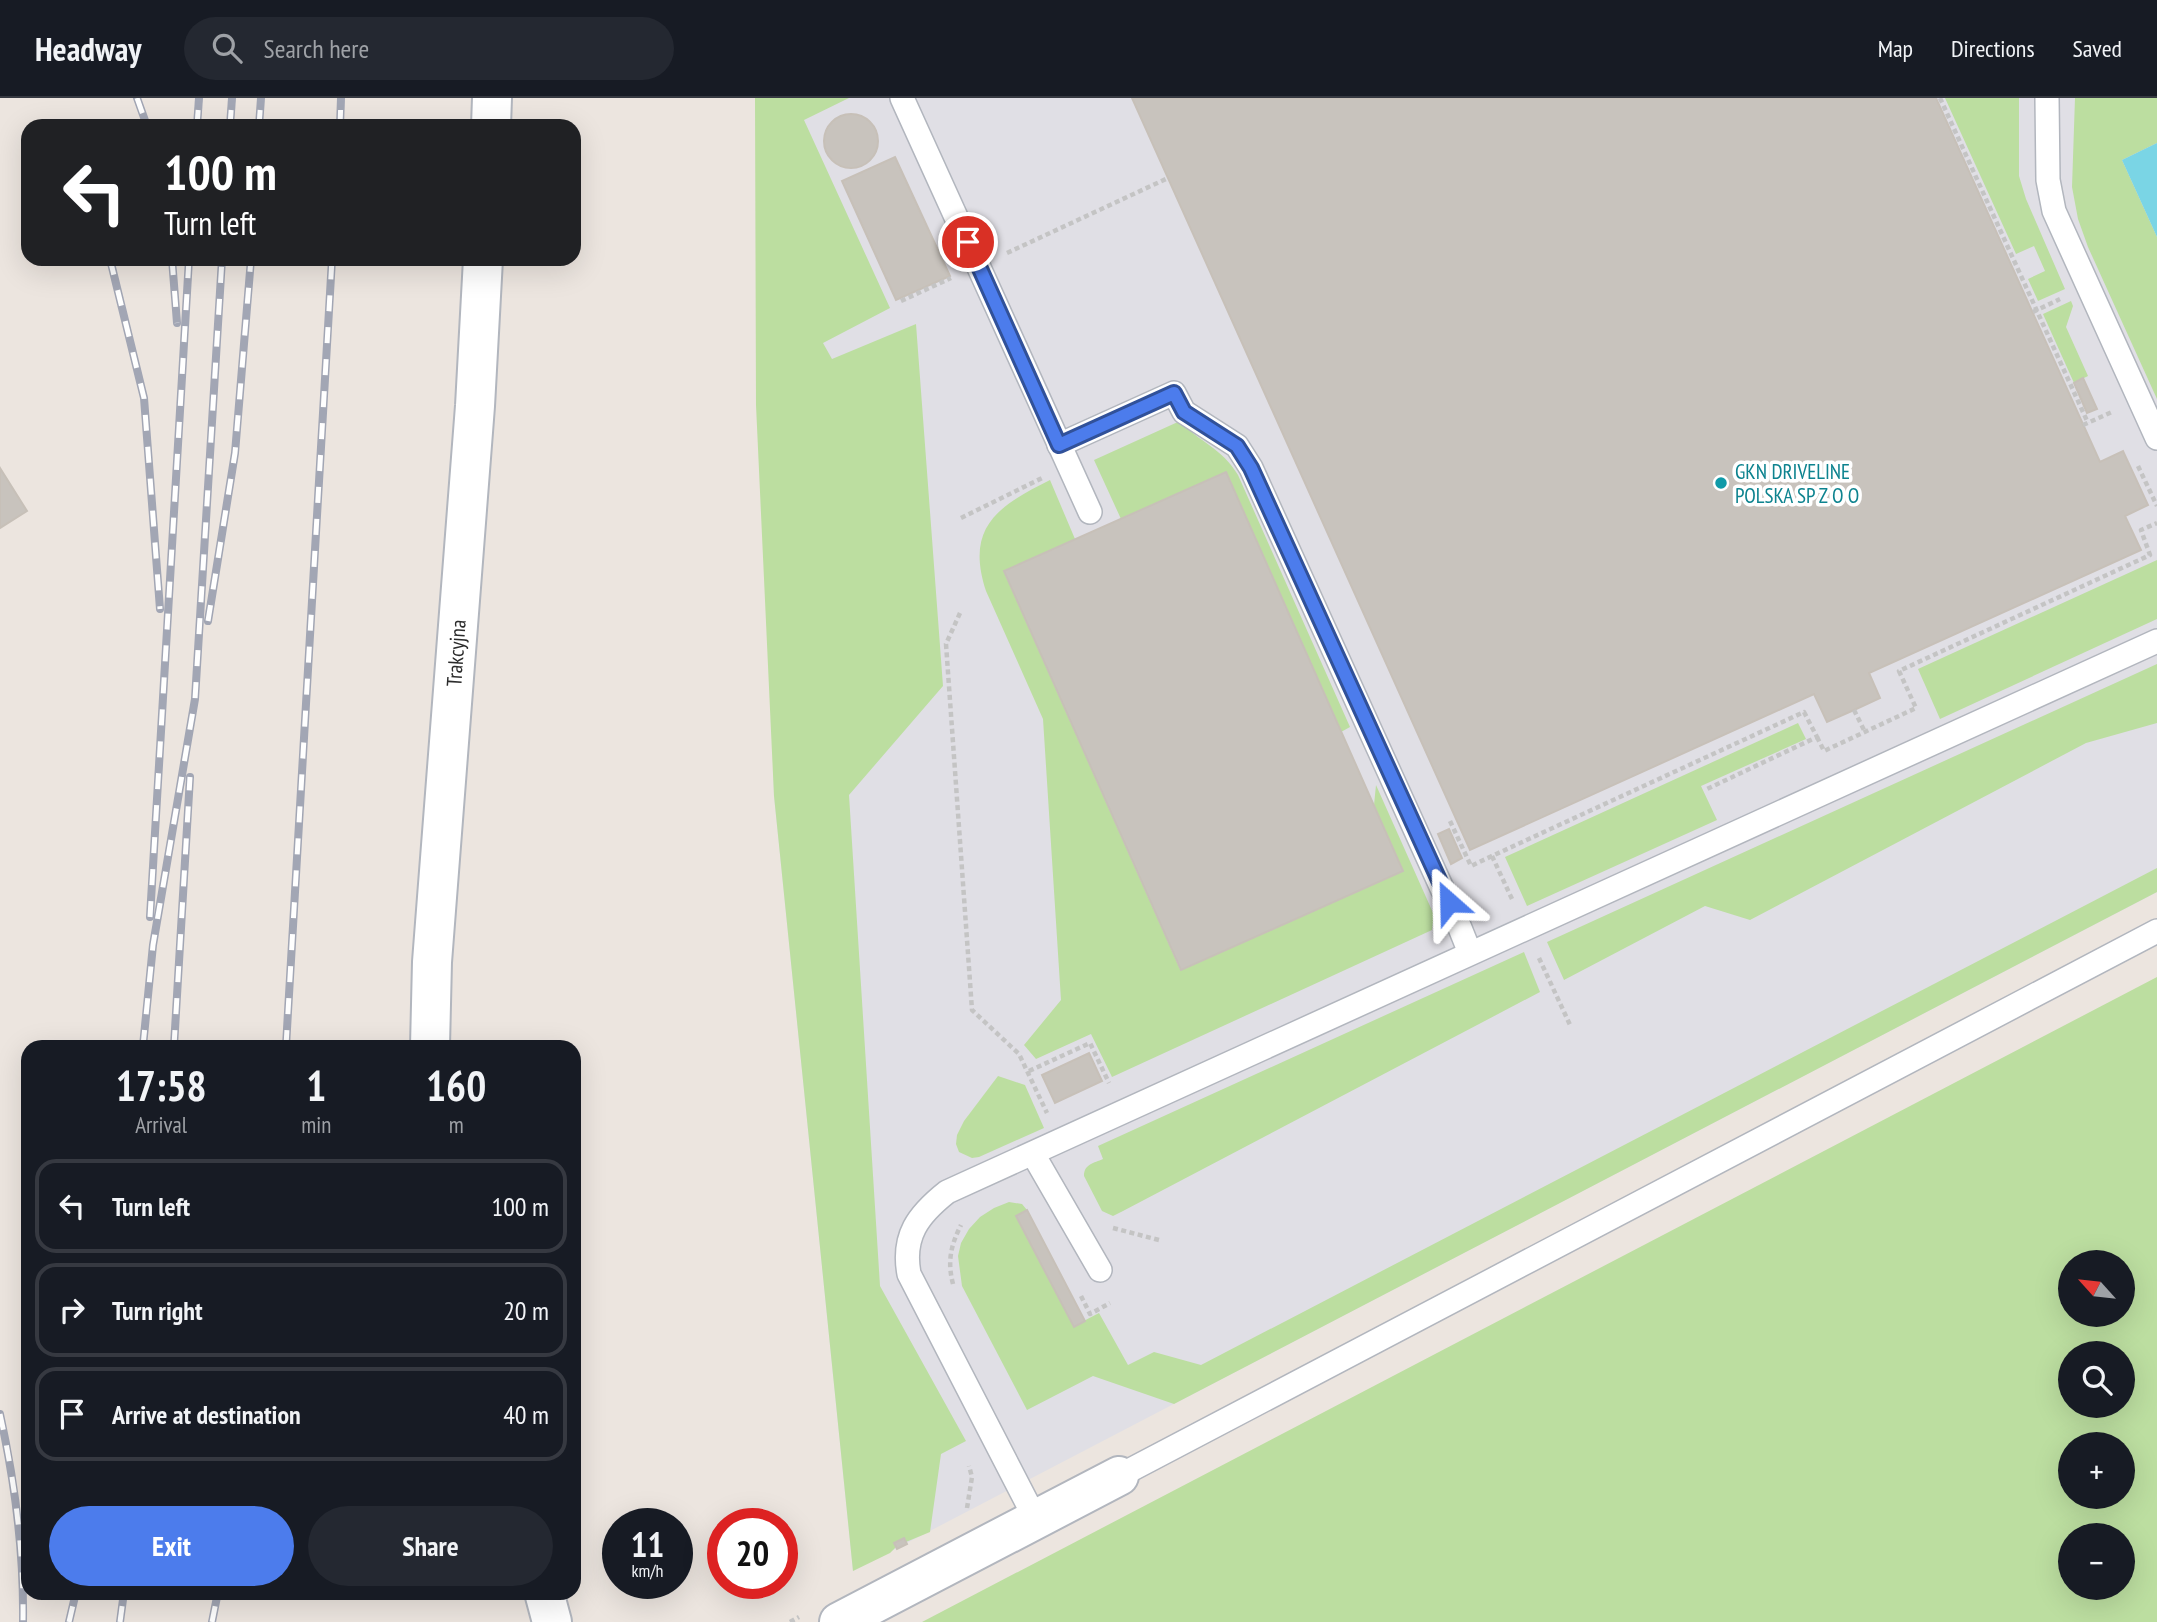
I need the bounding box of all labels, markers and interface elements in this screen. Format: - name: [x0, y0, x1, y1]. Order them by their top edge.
- search box: [184, 17, 674, 80]
- text: Headway: [35, 27, 142, 70]
- icon: search: [208, 29, 246, 67]
- text: Search here: [264, 32, 369, 65]
- text: Map: [1878, 33, 1913, 64]
- text: Directions: [1951, 33, 2035, 64]
- text: Saved: [2073, 33, 2122, 64]
- text: 100 m: [164, 140, 277, 204]
- icon: left: [49, 147, 140, 238]
- text: Turn left: [164, 202, 256, 244]
- pin: [938, 212, 998, 272]
- icon: arrive: [949, 223, 987, 261]
- place label: GKN DRIVELINE POLSKA SP Z O O: [1735, 458, 1859, 509]
- marker: GKN DRIVELINE POLSKA SP Z O O: [1713, 475, 1729, 491]
- street label: Trakcyjna: [440, 619, 472, 687]
- position arrow: [1412, 865, 1486, 939]
- text: 17:58: [116, 1058, 207, 1113]
- text: 1: [306, 1058, 326, 1113]
- text: 160: [426, 1058, 486, 1113]
- text: Arrival: [135, 1110, 187, 1139]
- text: min: [301, 1110, 331, 1139]
- text: m: [449, 1110, 464, 1139]
- icon: left: [53, 1187, 91, 1225]
- text: Turn left: [112, 1190, 190, 1223]
- text: 100 m: [491, 1190, 549, 1223]
- north arrow: [2058, 1250, 2135, 1326]
- map controls: [2058, 1250, 2135, 1600]
- icon: right: [53, 1291, 91, 1329]
- text: Turn right: [112, 1294, 203, 1327]
- text: 20 m: [503, 1294, 549, 1327]
- button: search: [2058, 1341, 2135, 1418]
- icon: arrive: [53, 1395, 91, 1433]
- text: Arrive at destination: [112, 1398, 301, 1431]
- text: 40 m: [503, 1398, 549, 1431]
- button: +: [2058, 1432, 2135, 1509]
- button: Exit: [49, 1506, 294, 1586]
- button: Share: [308, 1506, 553, 1586]
- speed limit sign: 20: [707, 1508, 798, 1599]
- text: 11: [631, 1521, 664, 1567]
- button: −: [2058, 1523, 2135, 1600]
- text: km/h: [632, 1559, 663, 1582]

